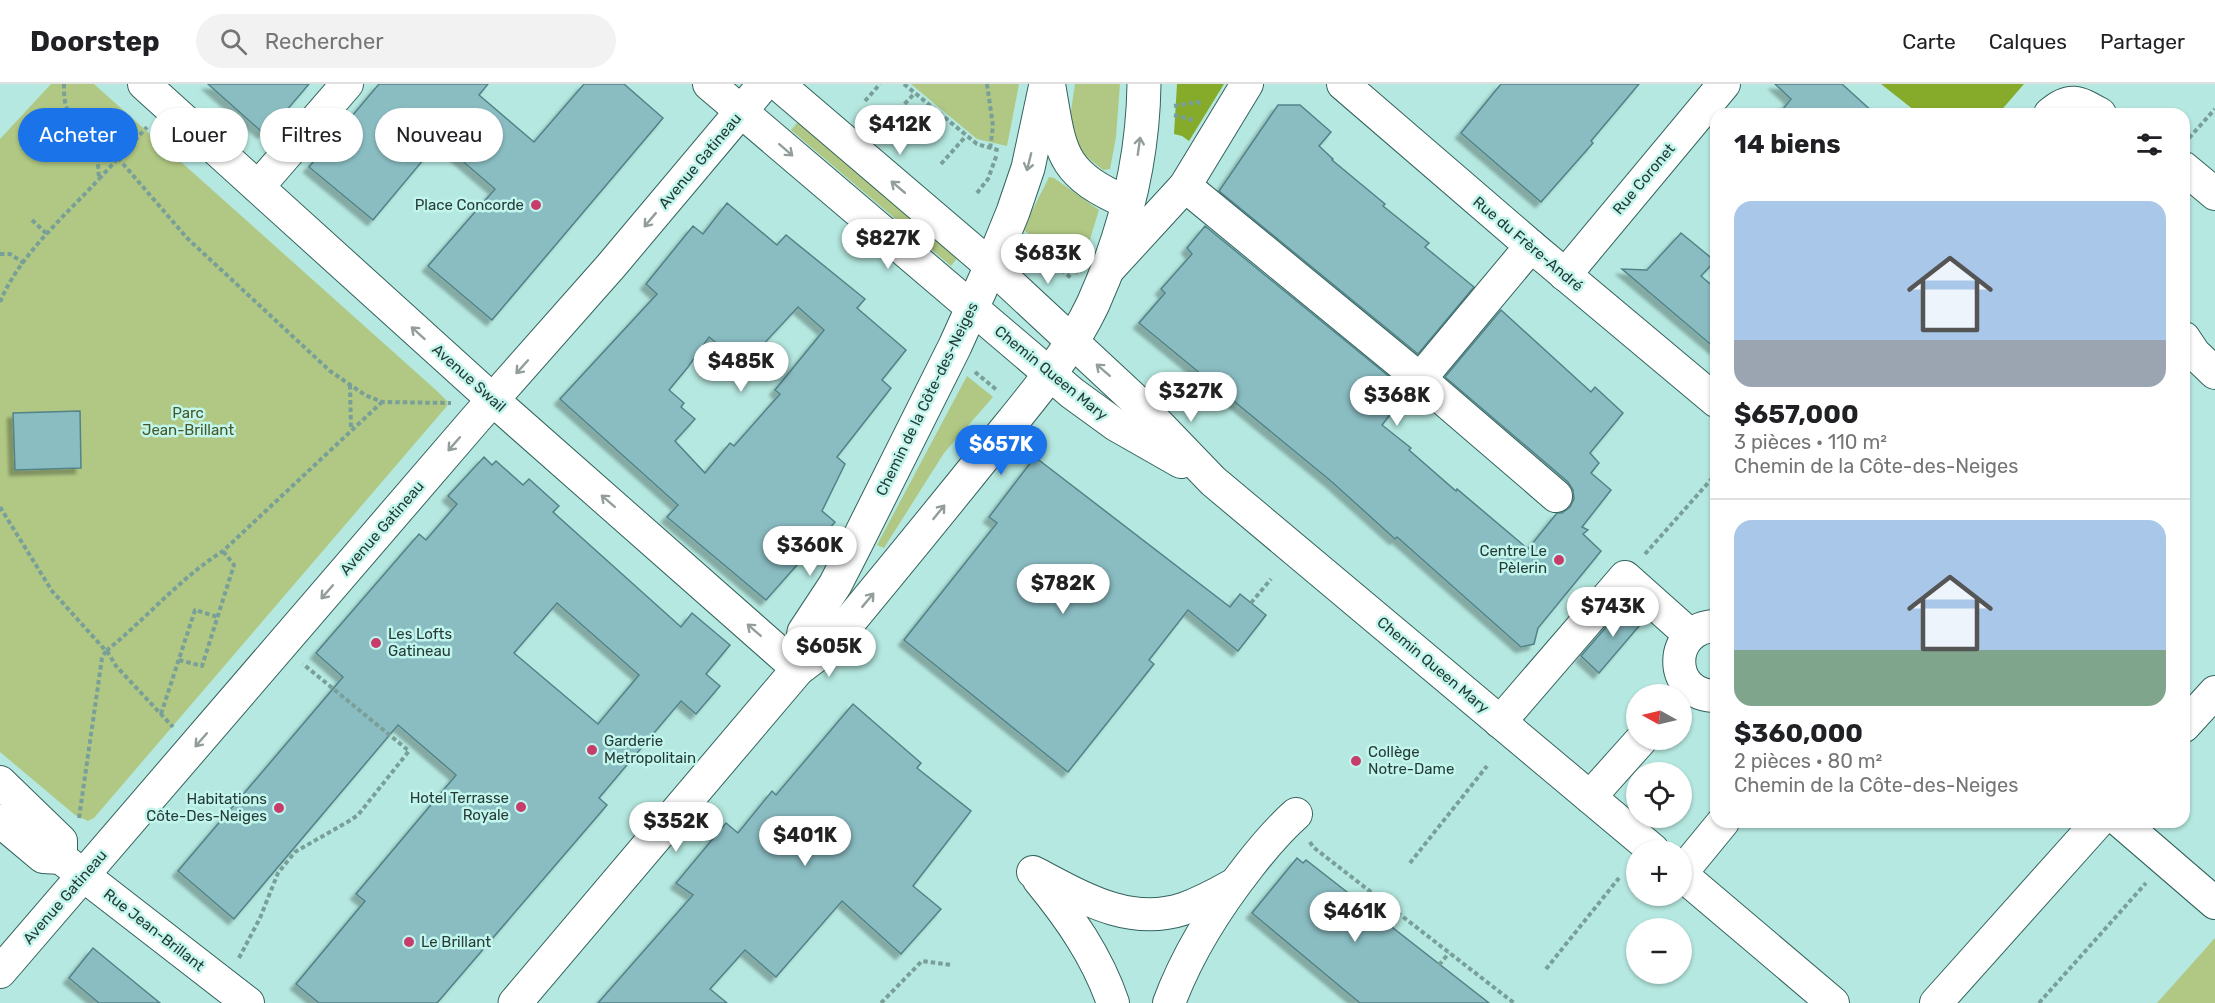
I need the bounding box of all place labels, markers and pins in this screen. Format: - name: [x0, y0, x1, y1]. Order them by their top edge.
- pin: $412K: [858, 105, 942, 156]
- place label: Place Concorde: [415, 196, 524, 214]
- marker: Place Concorde: [529, 198, 543, 212]
- pin: $827K: [846, 219, 930, 270]
- pin: $683K: [1006, 234, 1090, 285]
- pin: $485K: [699, 342, 783, 393]
- pin: $327K: [1149, 372, 1233, 423]
- pin: $368K: [1355, 376, 1439, 427]
- pin: $657K: [959, 425, 1043, 476]
- pin: $360K: [768, 526, 852, 577]
- place label: Centre Le Pèlerin: [1479, 542, 1547, 577]
- marker: Centre Le Pèlerin: [1552, 553, 1566, 567]
- pin: $782K: [1021, 564, 1105, 615]
- pin: $743K: [1571, 587, 1655, 638]
- place label: Les Lofts Gatineau: [388, 625, 452, 660]
- pin: $605K: [787, 627, 871, 678]
- marker: Les Lofts Gatineau: [369, 636, 383, 650]
- place label: Garderie Metropolitain: [604, 732, 696, 767]
- marker: Garderie Metropolitain: [585, 743, 599, 757]
- place label: Collège Notre-Dame: [1368, 743, 1454, 778]
- marker: Collège Notre-Dame: [1349, 754, 1363, 768]
- place label: Hotel Terrasse Royale: [410, 789, 509, 824]
- place label: Habitations Côte-Des-Neiges: [146, 790, 267, 825]
- marker: Hotel Terrasse Royale: [514, 800, 528, 814]
- marker: Habitations Côte-Des-Neiges: [272, 801, 286, 815]
- pin: $352K: [634, 802, 718, 853]
- pin: $401K: [763, 816, 847, 867]
- pin: $461K: [1313, 892, 1397, 943]
- place label: Le Brillant: [421, 933, 491, 951]
- marker: Le Brillant: [402, 935, 416, 949]

